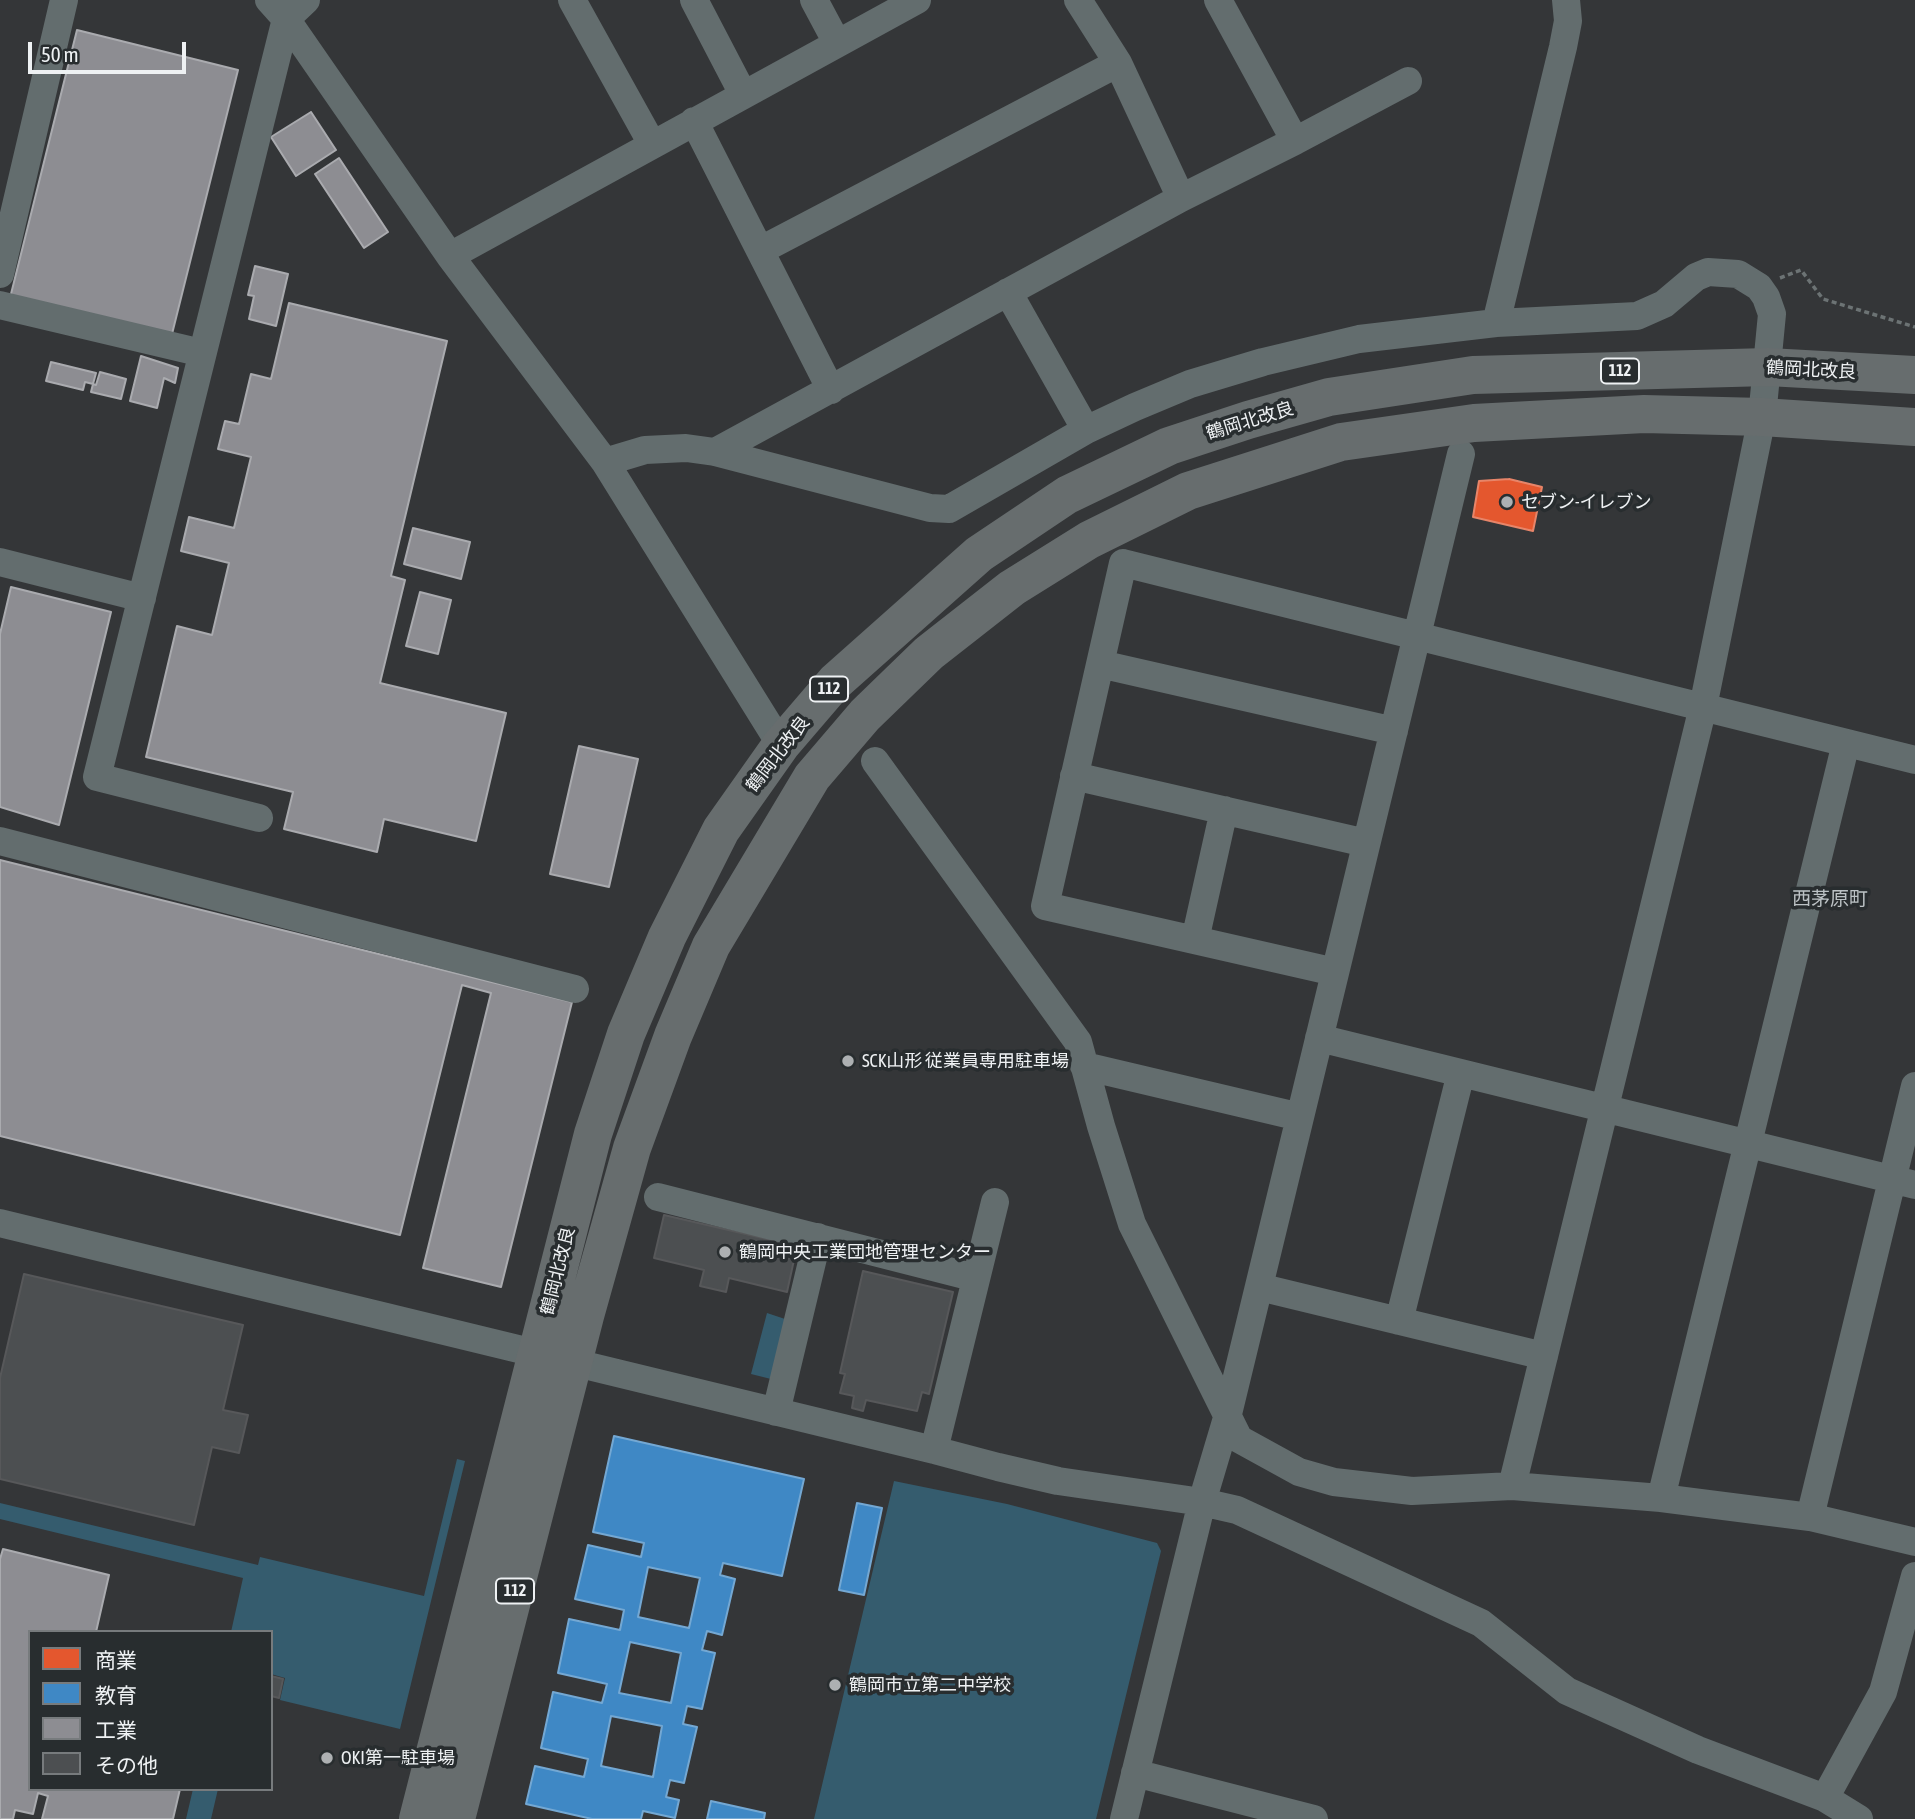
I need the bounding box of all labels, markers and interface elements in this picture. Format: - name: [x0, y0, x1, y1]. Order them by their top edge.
- scale bar: [32, 28, 189, 72]
- text: 50 m: [41, 42, 79, 66]
- street label: 鶴岡北改良: [1765, 357, 1857, 383]
- road number: 112: [1601, 358, 1639, 384]
- street label: 鶴岡北改良: [1204, 398, 1296, 444]
- place label: セブン-イレブン: [1521, 491, 1651, 513]
- marker: セブン-イレブン: [1499, 494, 1515, 510]
- road number: 112: [810, 676, 848, 702]
- street label: 鶴岡北改良: [742, 712, 814, 796]
- district label: 西茅原町: [1792, 888, 1868, 910]
- place label: SCK山形 従業員専用駐車場: [862, 1050, 1069, 1072]
- marker: SCK山形 従業員専用駐車場: [840, 1053, 856, 1069]
- street label: 鶴岡北改良: [537, 1225, 579, 1317]
- place label: 鶴岡中央工業団地管理センター: [739, 1241, 991, 1263]
- marker: 鶴岡中央工業団地管理センター: [717, 1244, 733, 1260]
- road number: 112: [496, 1578, 534, 1604]
- legend: [28, 1630, 273, 1791]
- text: 商業: [95, 1648, 137, 1672]
- place label: 鶴岡市立第二中学校: [849, 1674, 1011, 1696]
- marker: 鶴岡市立第二中学校: [827, 1677, 843, 1693]
- text: 教育: [95, 1683, 137, 1707]
- text: 工業: [95, 1718, 137, 1742]
- place label: OKI第一駐車場: [341, 1747, 455, 1769]
- marker: OKI第一駐車場: [319, 1750, 335, 1766]
- text: その他: [95, 1753, 158, 1777]

